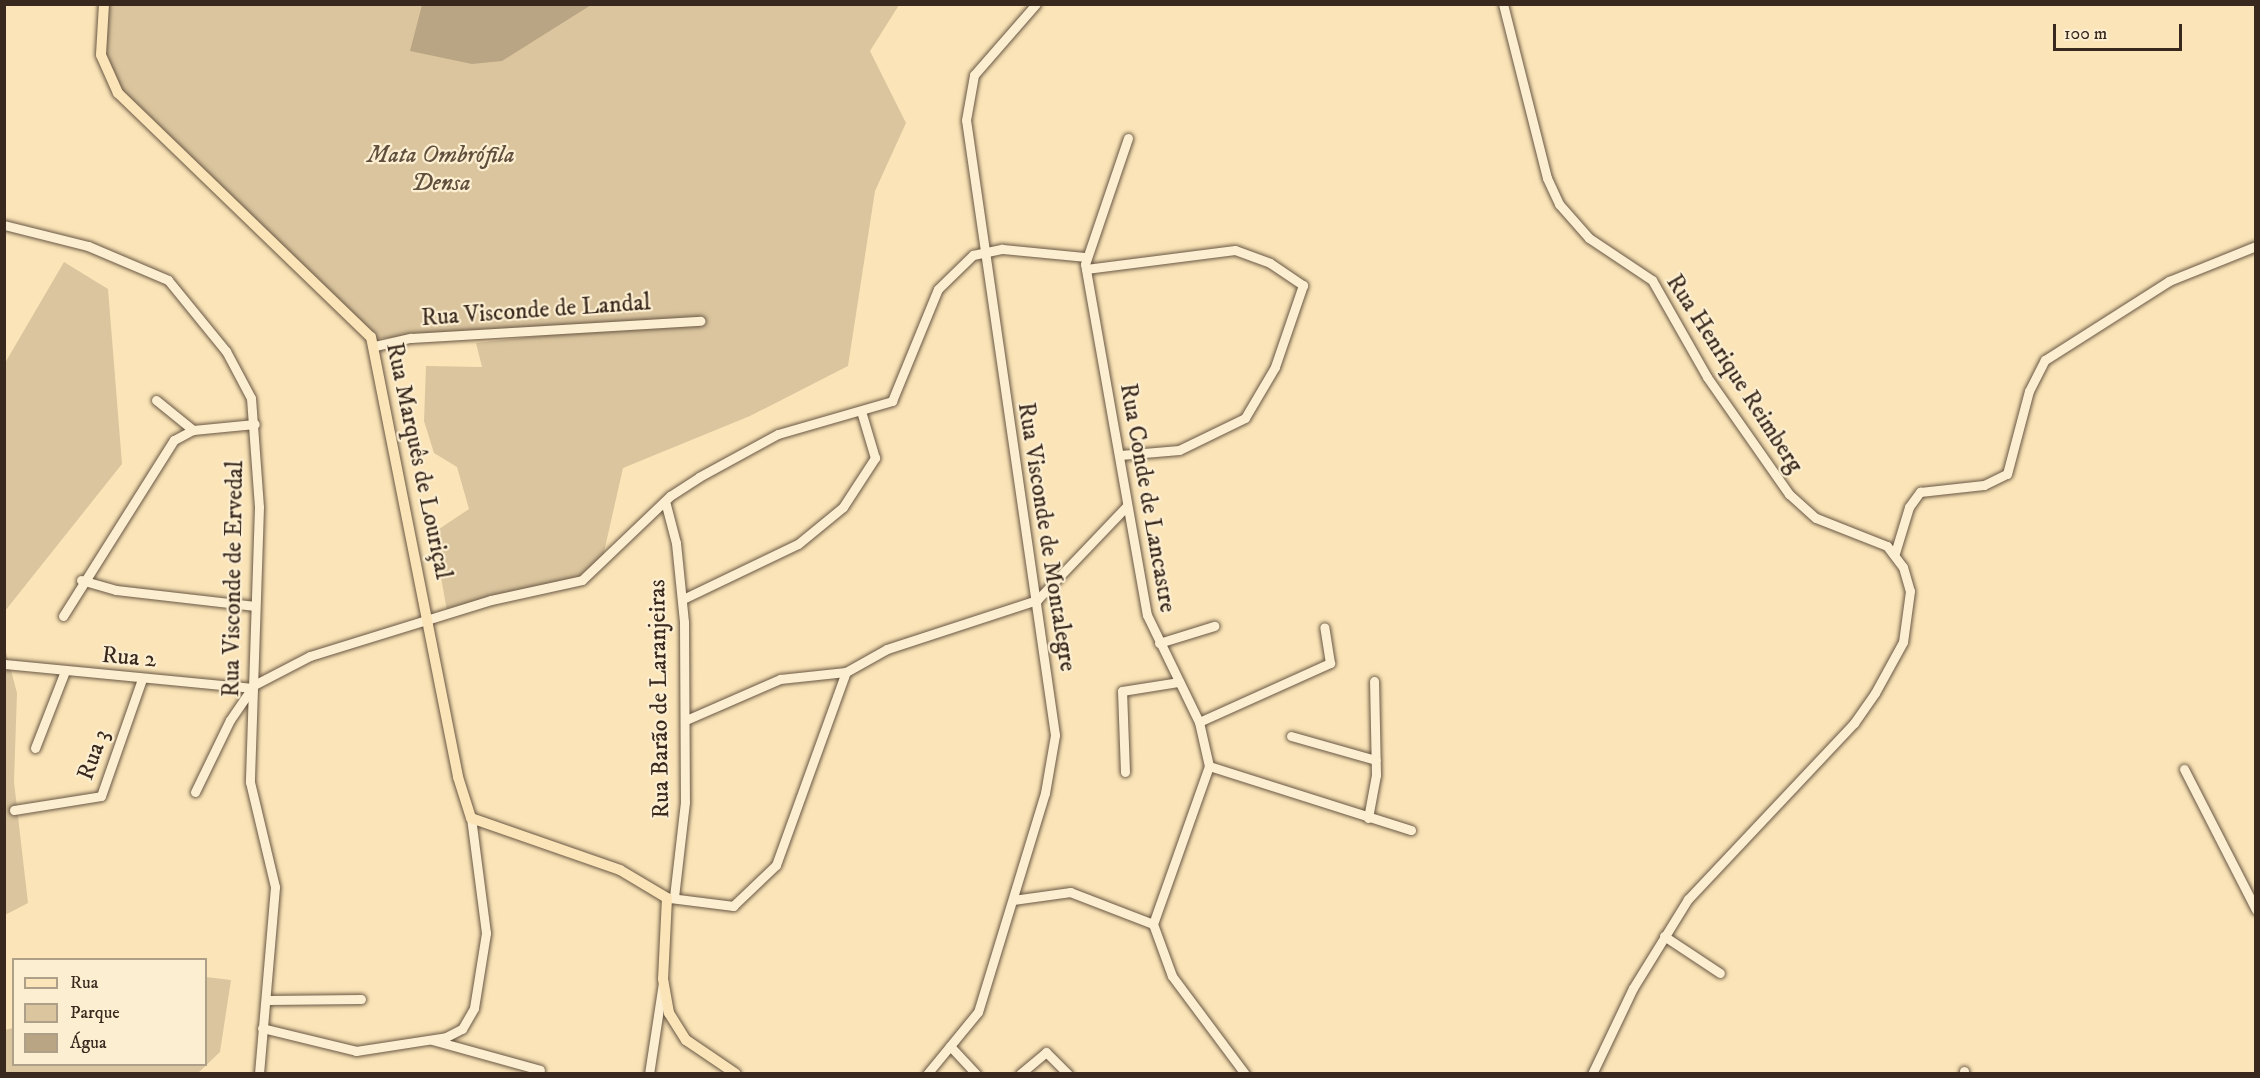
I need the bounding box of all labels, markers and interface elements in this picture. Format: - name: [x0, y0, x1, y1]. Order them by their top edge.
- scale bar: [2056, 12, 2185, 50]
- text: 100 m: [2064, 23, 2107, 45]
- park label: Mata Ombrófila Densa: [367, 142, 515, 198]
- street label: Rua Henrique Reimberg: [1659, 269, 1809, 479]
- street label: Rua Visconde de Landal: [420, 289, 652, 333]
- street label: Rua Marquês de Louriçal: [379, 340, 457, 582]
- street label: Rua Conde de Lancastre: [1113, 381, 1181, 615]
- street label: Rua Visconde de Montalegre: [1011, 400, 1081, 674]
- street label: Rua Visconde de Ervedal: [218, 460, 250, 698]
- street label: Rua Barão de Laranjeiras: [644, 579, 676, 819]
- street label: Rua 2: [101, 641, 157, 675]
- street label: Rua 3: [72, 726, 116, 784]
- legend: [12, 958, 207, 1066]
- text: Rua: [70, 972, 98, 994]
- text: Parque: [70, 1002, 120, 1024]
- text: Água: [70, 1032, 107, 1054]

